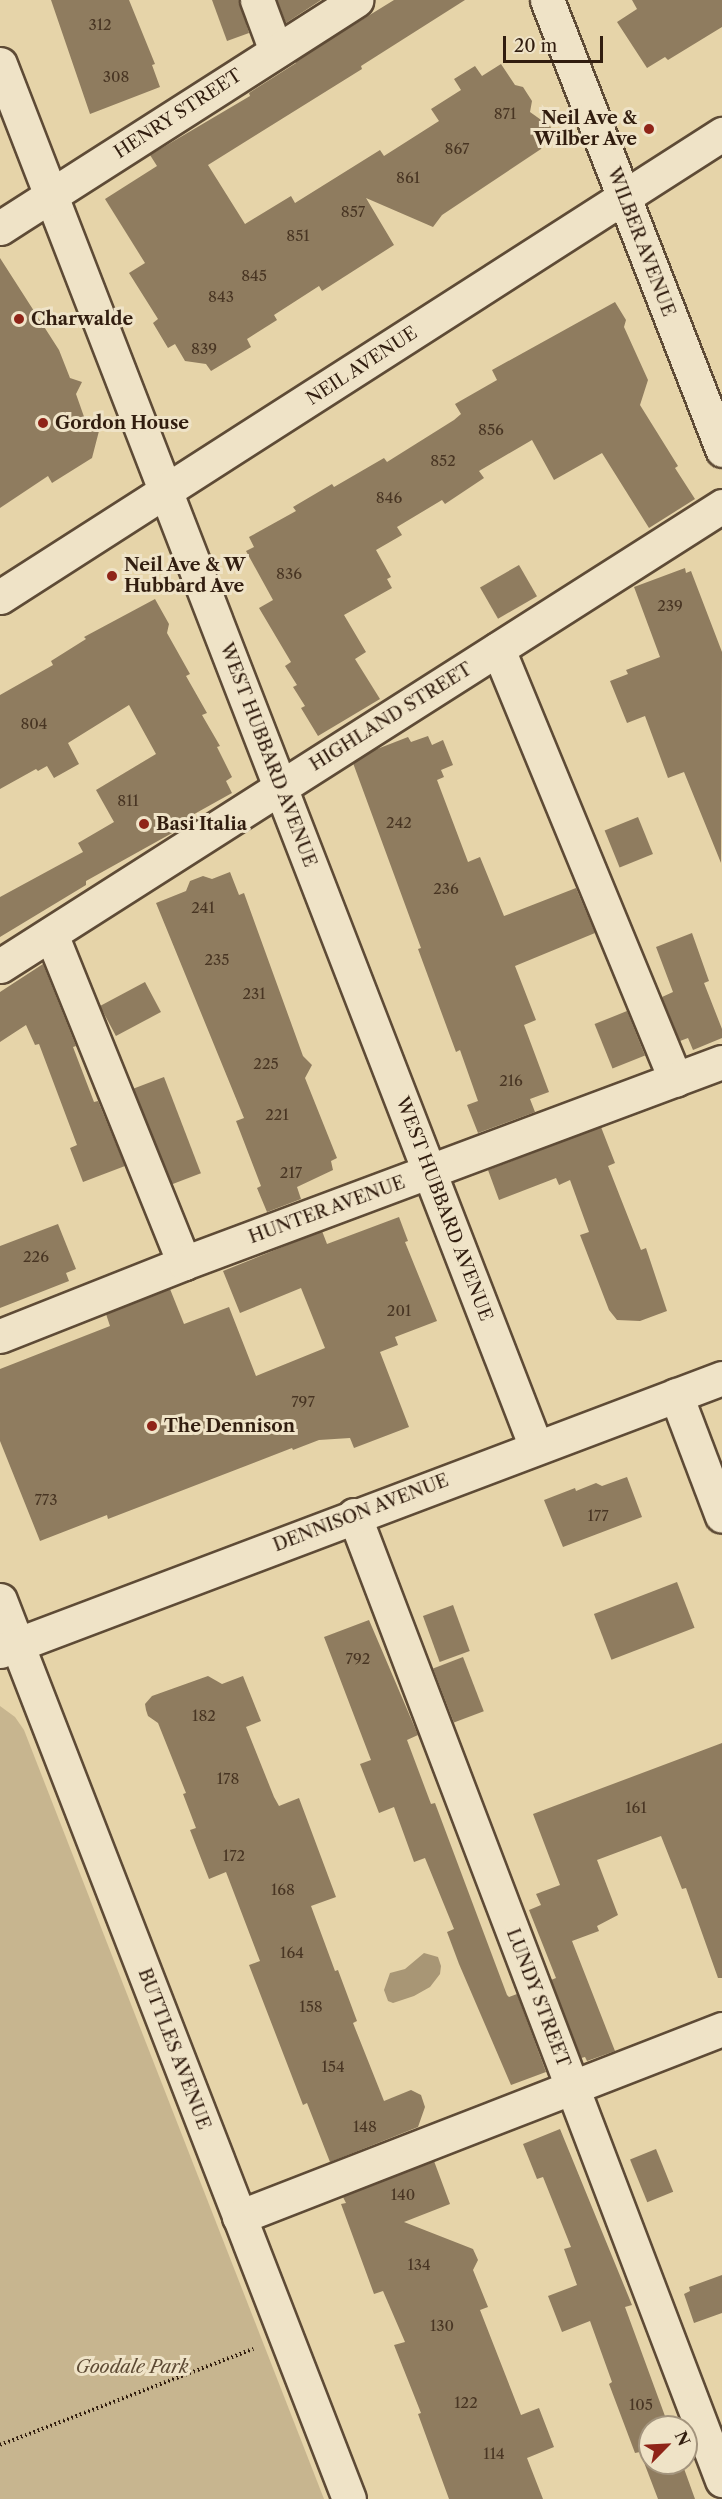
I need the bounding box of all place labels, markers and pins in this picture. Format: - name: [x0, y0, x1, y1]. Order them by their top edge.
- place label: Neil Ave & Wilber Ave: [533, 108, 637, 150]
- marker: Neil Ave & Wilber Ave: [642, 122, 656, 136]
- place label: Charwalde: [31, 308, 133, 330]
- marker: Charwalde: [12, 312, 26, 326]
- place label: Gordon House: [55, 412, 189, 434]
- marker: Gordon House: [36, 416, 50, 430]
- place label: Neil Ave & W Hubbard Ave: [124, 555, 247, 598]
- marker: Neil Ave & W Hubbard Ave: [105, 569, 119, 583]
- place label: Basi Italia: [156, 813, 247, 835]
- marker: Basi Italia: [137, 817, 151, 831]
- place label: The Dennison: [164, 1415, 295, 1437]
- marker: The Dennison: [145, 1419, 159, 1433]

